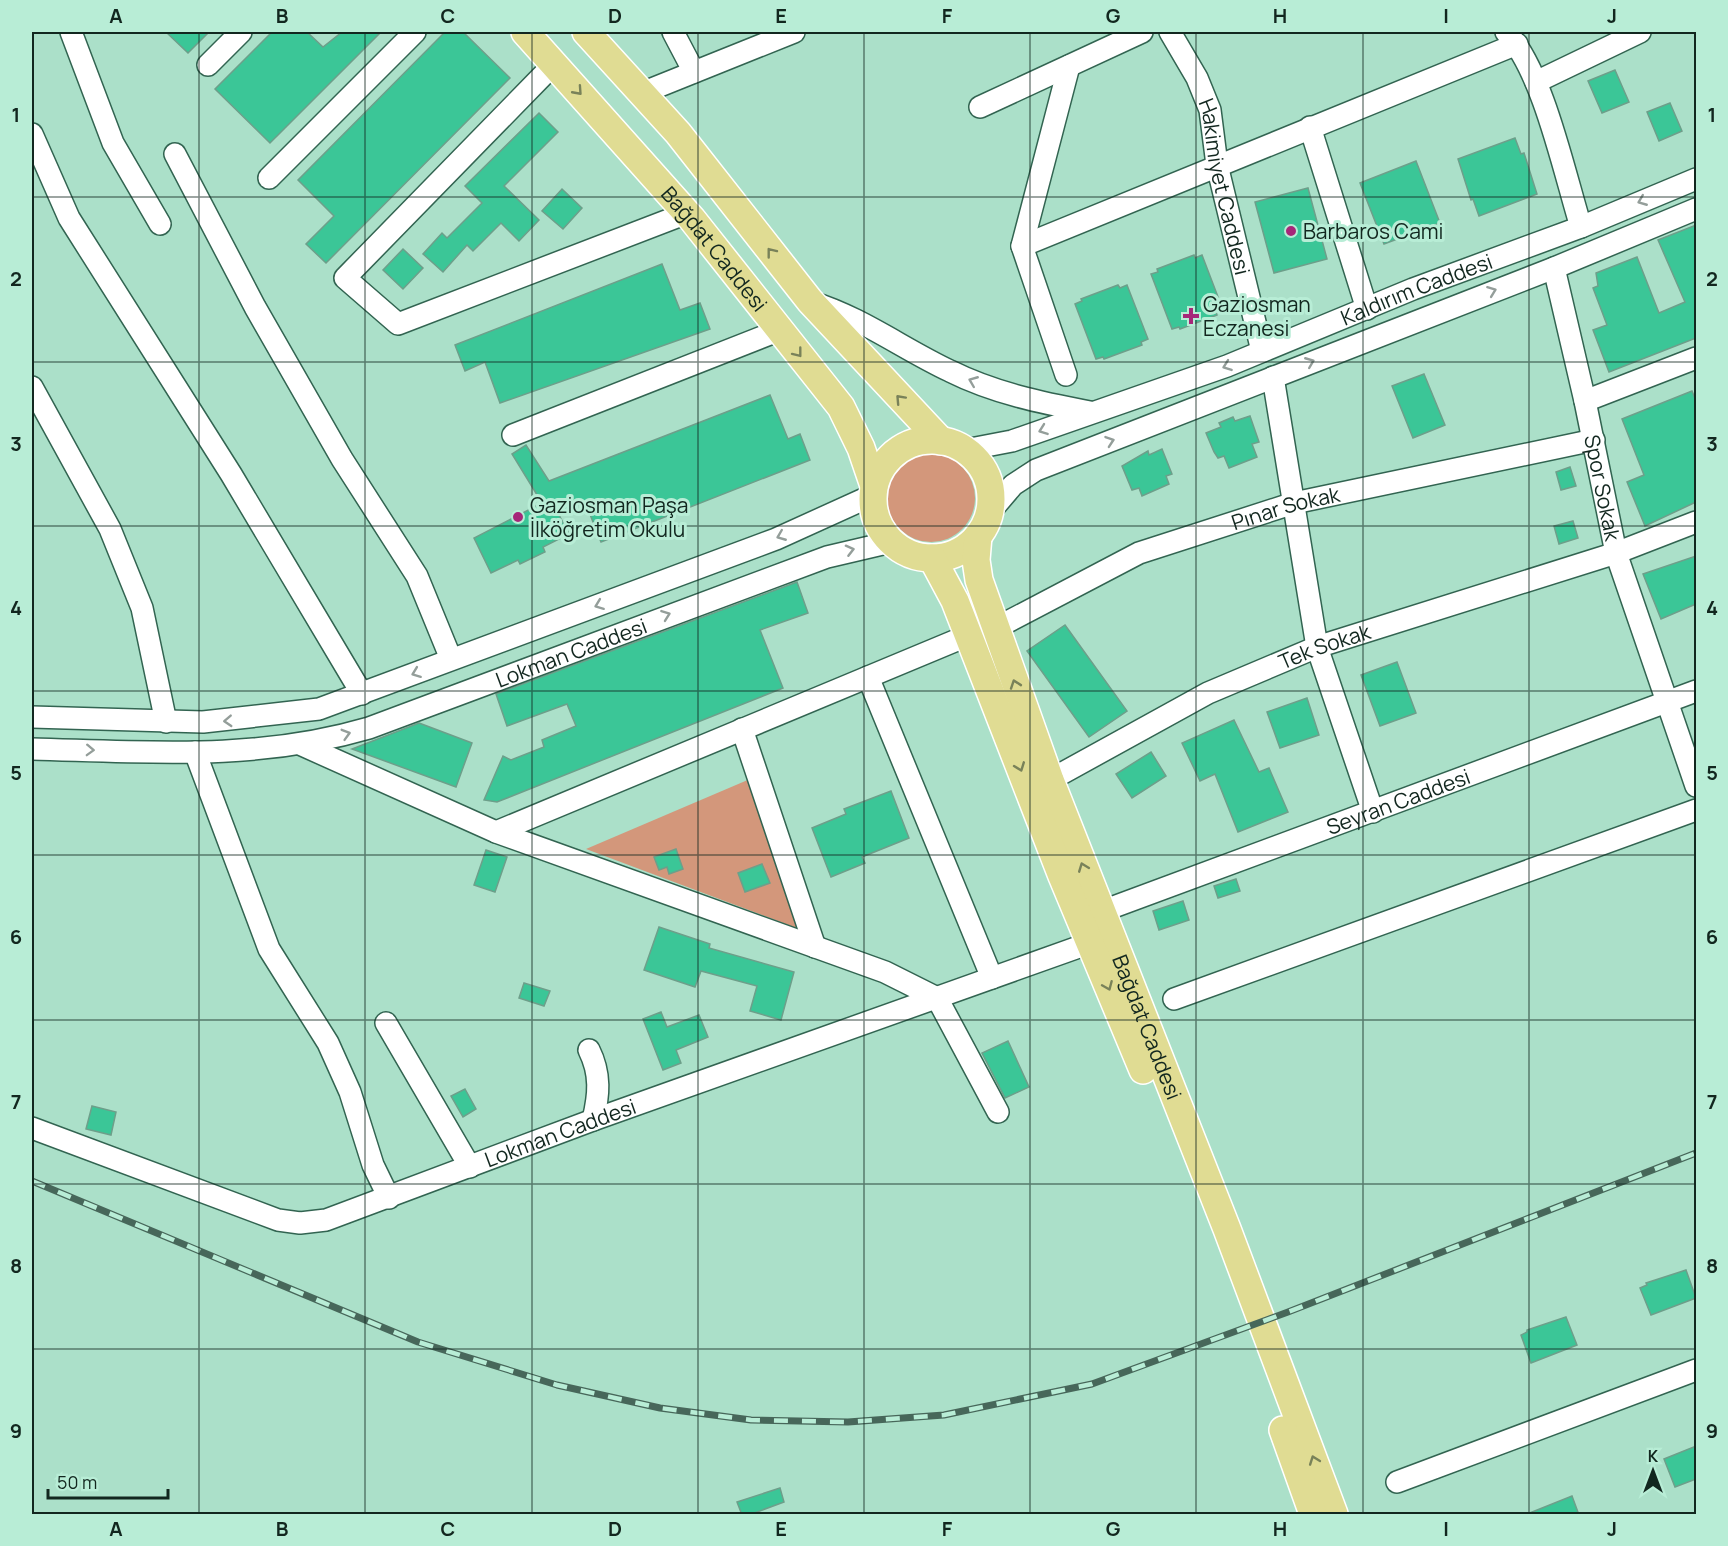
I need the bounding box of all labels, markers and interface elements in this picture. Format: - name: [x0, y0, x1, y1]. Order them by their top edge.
- text: A: [109, 2, 123, 29]
- text: B: [276, 2, 289, 29]
- text: C: [441, 2, 455, 29]
- text: D: [608, 2, 622, 29]
- text: E: [775, 2, 787, 29]
- text: F: [942, 2, 953, 29]
- text: G: [1106, 2, 1121, 29]
- text: H: [1273, 2, 1287, 29]
- text: I: [1443, 2, 1449, 29]
- text: J: [1607, 2, 1617, 29]
- one-way arrow: [571, 84, 582, 95]
- street label: Hakimiyet Caddesi: [1193, 94, 1257, 278]
- text: 1: [12, 101, 20, 128]
- text: 1: [1708, 101, 1716, 128]
- street label: Bağdat Caddesi: [655, 180, 774, 317]
- one-way arrow: [1638, 194, 1649, 206]
- place label: Barbaros Cami: [1303, 217, 1444, 245]
- marker: Barbaros Cami: [1284, 224, 1298, 238]
- street label: Kaldırım Caddesi: [1336, 247, 1496, 331]
- one-way arrow: [768, 248, 779, 259]
- text: 2: [10, 265, 22, 292]
- text: 2: [1706, 265, 1718, 292]
- one-way arrow: [1487, 286, 1497, 299]
- place label: Gaziosman Eczanesi: [1203, 290, 1311, 342]
- marker: Gaziosman Eczanesi: [1184, 309, 1198, 323]
- one-way arrow: [790, 346, 801, 357]
- one-way arrow: [1304, 357, 1315, 369]
- one-way arrow: [1222, 358, 1233, 371]
- one-way arrow: [968, 376, 979, 388]
- one-way arrow: [896, 395, 907, 406]
- one-way arrow: [1038, 422, 1048, 435]
- text: 3: [10, 430, 22, 457]
- text: 3: [1706, 430, 1718, 457]
- street label: Spor Sokak: [1578, 432, 1627, 544]
- one-way arrow: [1104, 436, 1115, 449]
- street label: Pınar Sokak: [1228, 480, 1343, 536]
- place label: Gaziosman Paşa İlköğretim Okulu: [530, 491, 689, 543]
- marker: Gaziosman Paşa İlköğretim Okulu: [511, 510, 525, 524]
- one-way arrow: [777, 529, 788, 541]
- one-way arrow: [845, 545, 855, 558]
- text: 4: [10, 594, 22, 621]
- text: 4: [1706, 594, 1718, 621]
- one-way arrow: [594, 597, 604, 610]
- one-way arrow: [661, 609, 671, 622]
- street label: Lokman Caddesi: [491, 612, 651, 694]
- street label: Tek Sokak: [1274, 617, 1374, 676]
- one-way arrow: [411, 666, 422, 678]
- one-way arrow: [1010, 679, 1022, 690]
- one-way arrow: [224, 714, 233, 727]
- one-way arrow: [340, 729, 351, 741]
- one-way arrow: [85, 744, 94, 757]
- text: 5: [10, 759, 22, 786]
- text: 5: [1706, 759, 1718, 786]
- one-way arrow: [1012, 761, 1025, 771]
- street label: Seyran Caddesi: [1322, 762, 1474, 841]
- one-way arrow: [1077, 862, 1090, 873]
- text: 6: [10, 923, 22, 950]
- text: 6: [1706, 923, 1718, 950]
- street label: Bağdat Caddesi: [1106, 950, 1189, 1104]
- one-way arrow: [1101, 980, 1113, 991]
- text: 7: [11, 1088, 21, 1115]
- text: 7: [1707, 1088, 1717, 1115]
- street label: Lokman Caddesi: [480, 1092, 640, 1173]
- text: 8: [10, 1252, 22, 1279]
- text: 8: [1706, 1252, 1718, 1279]
- text: 9: [10, 1417, 22, 1444]
- text: 9: [1706, 1417, 1718, 1444]
- north arrow: [1623, 1441, 1683, 1501]
- text: K: [1648, 1445, 1659, 1467]
- one-way arrow: [1309, 1455, 1321, 1466]
- scale bar: [48, 1462, 168, 1500]
- text: 50 m: [57, 1470, 97, 1494]
- text: A: [109, 1515, 123, 1542]
- text: B: [276, 1515, 289, 1542]
- text: C: [441, 1515, 455, 1542]
- text: D: [608, 1515, 622, 1542]
- text: E: [775, 1515, 787, 1542]
- text: F: [942, 1515, 953, 1542]
- text: G: [1106, 1515, 1121, 1542]
- text: H: [1273, 1515, 1287, 1542]
- text: I: [1443, 1515, 1449, 1542]
- text: J: [1607, 1515, 1617, 1542]

